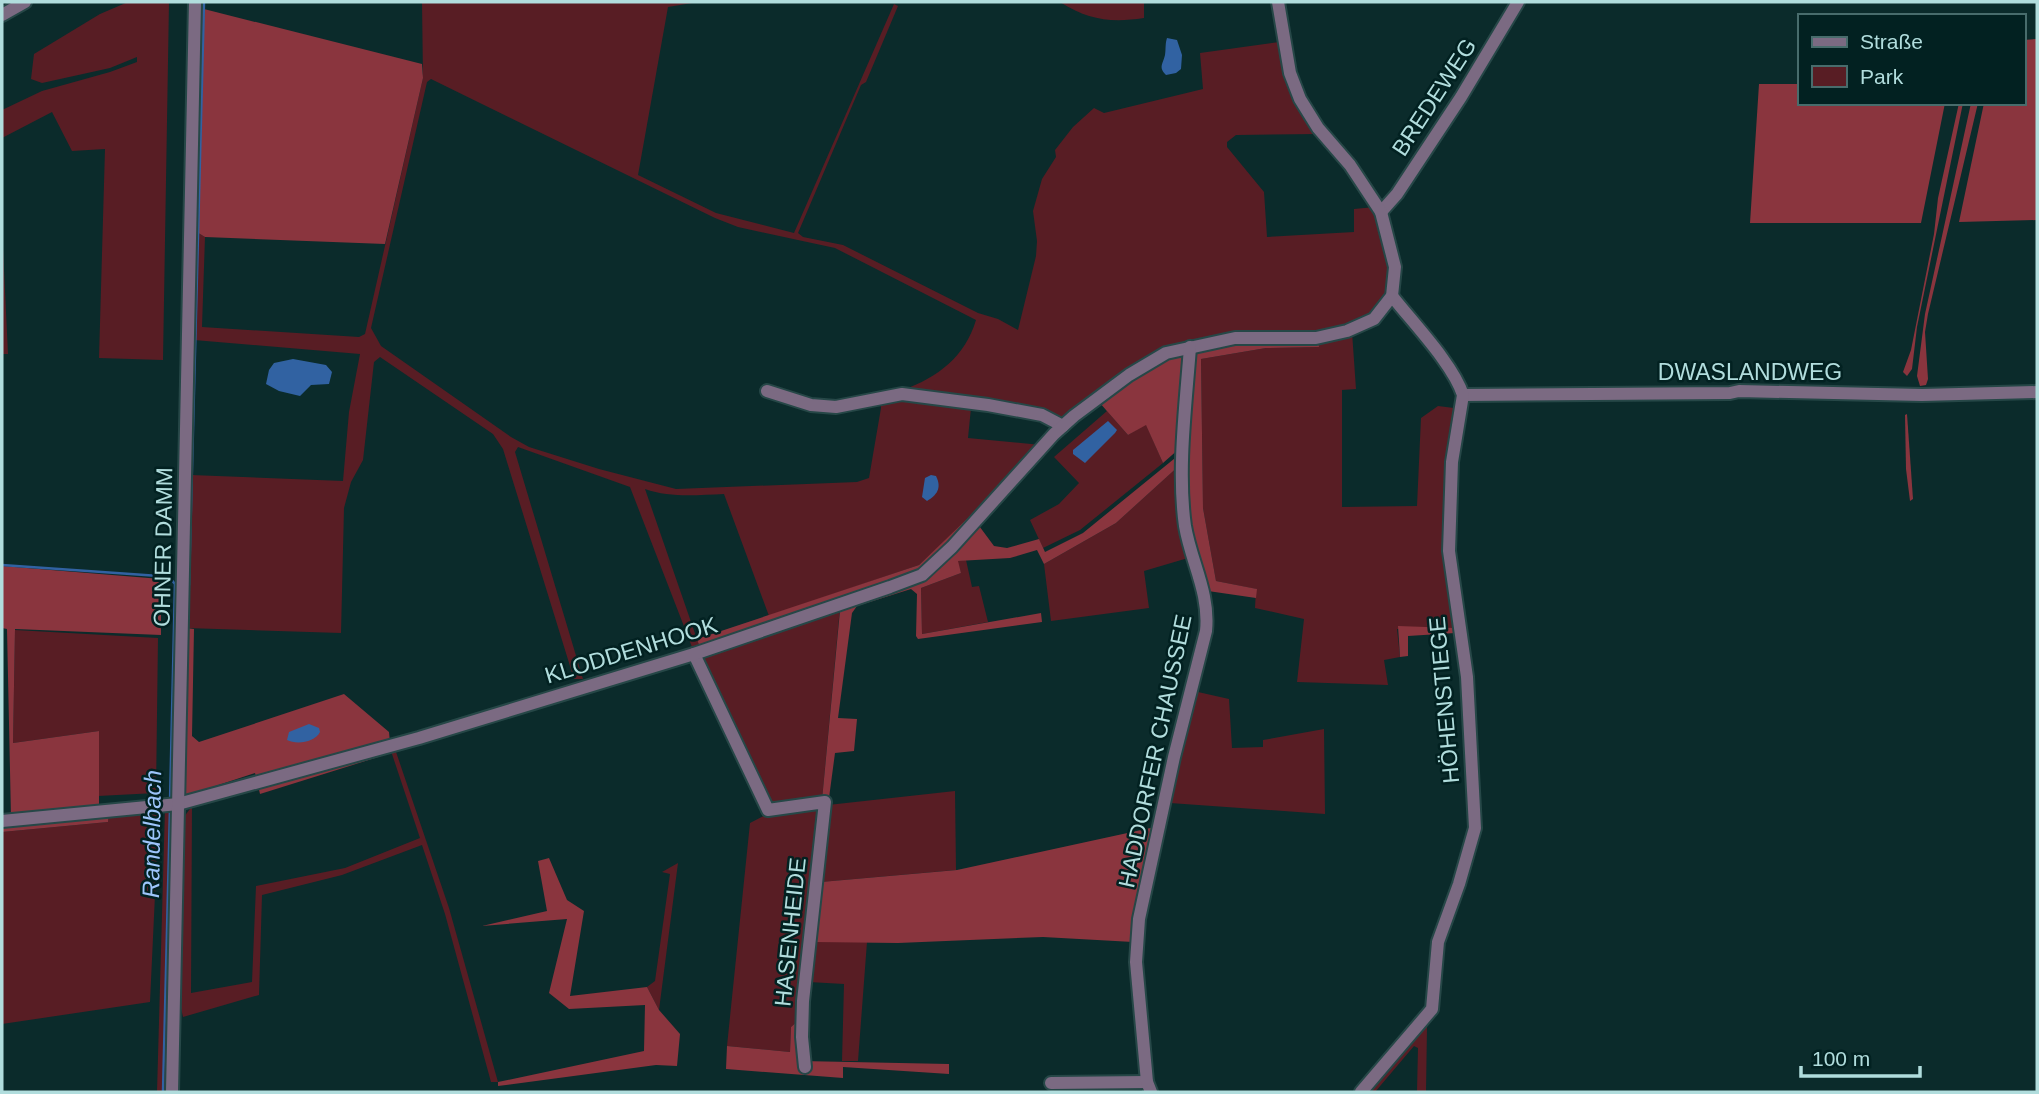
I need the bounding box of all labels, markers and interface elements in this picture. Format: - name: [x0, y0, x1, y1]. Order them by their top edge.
- legend: [1798, 14, 2025, 105]
- text: Straße: [1860, 30, 1923, 53]
- street label: BREDEWEG: [1387, 34, 1481, 160]
- text: Park: [1860, 65, 1904, 88]
- street label: DWASLANDWEG: [1658, 359, 1842, 385]
- street label: OHNER DAMM: [149, 467, 177, 627]
- street label: KLODDENHOOK: [542, 611, 721, 689]
- street label: HADDORFER CHAUSSEE: [1113, 612, 1197, 890]
- street label: HÖHENSTIEGE: [1424, 615, 1464, 785]
- water label: Randelbach: [137, 770, 166, 898]
- street label: HASENHEIDE: [769, 856, 811, 1008]
- scale bar: [1801, 1034, 1920, 1078]
- text: 100 m: [1812, 1047, 1870, 1070]

